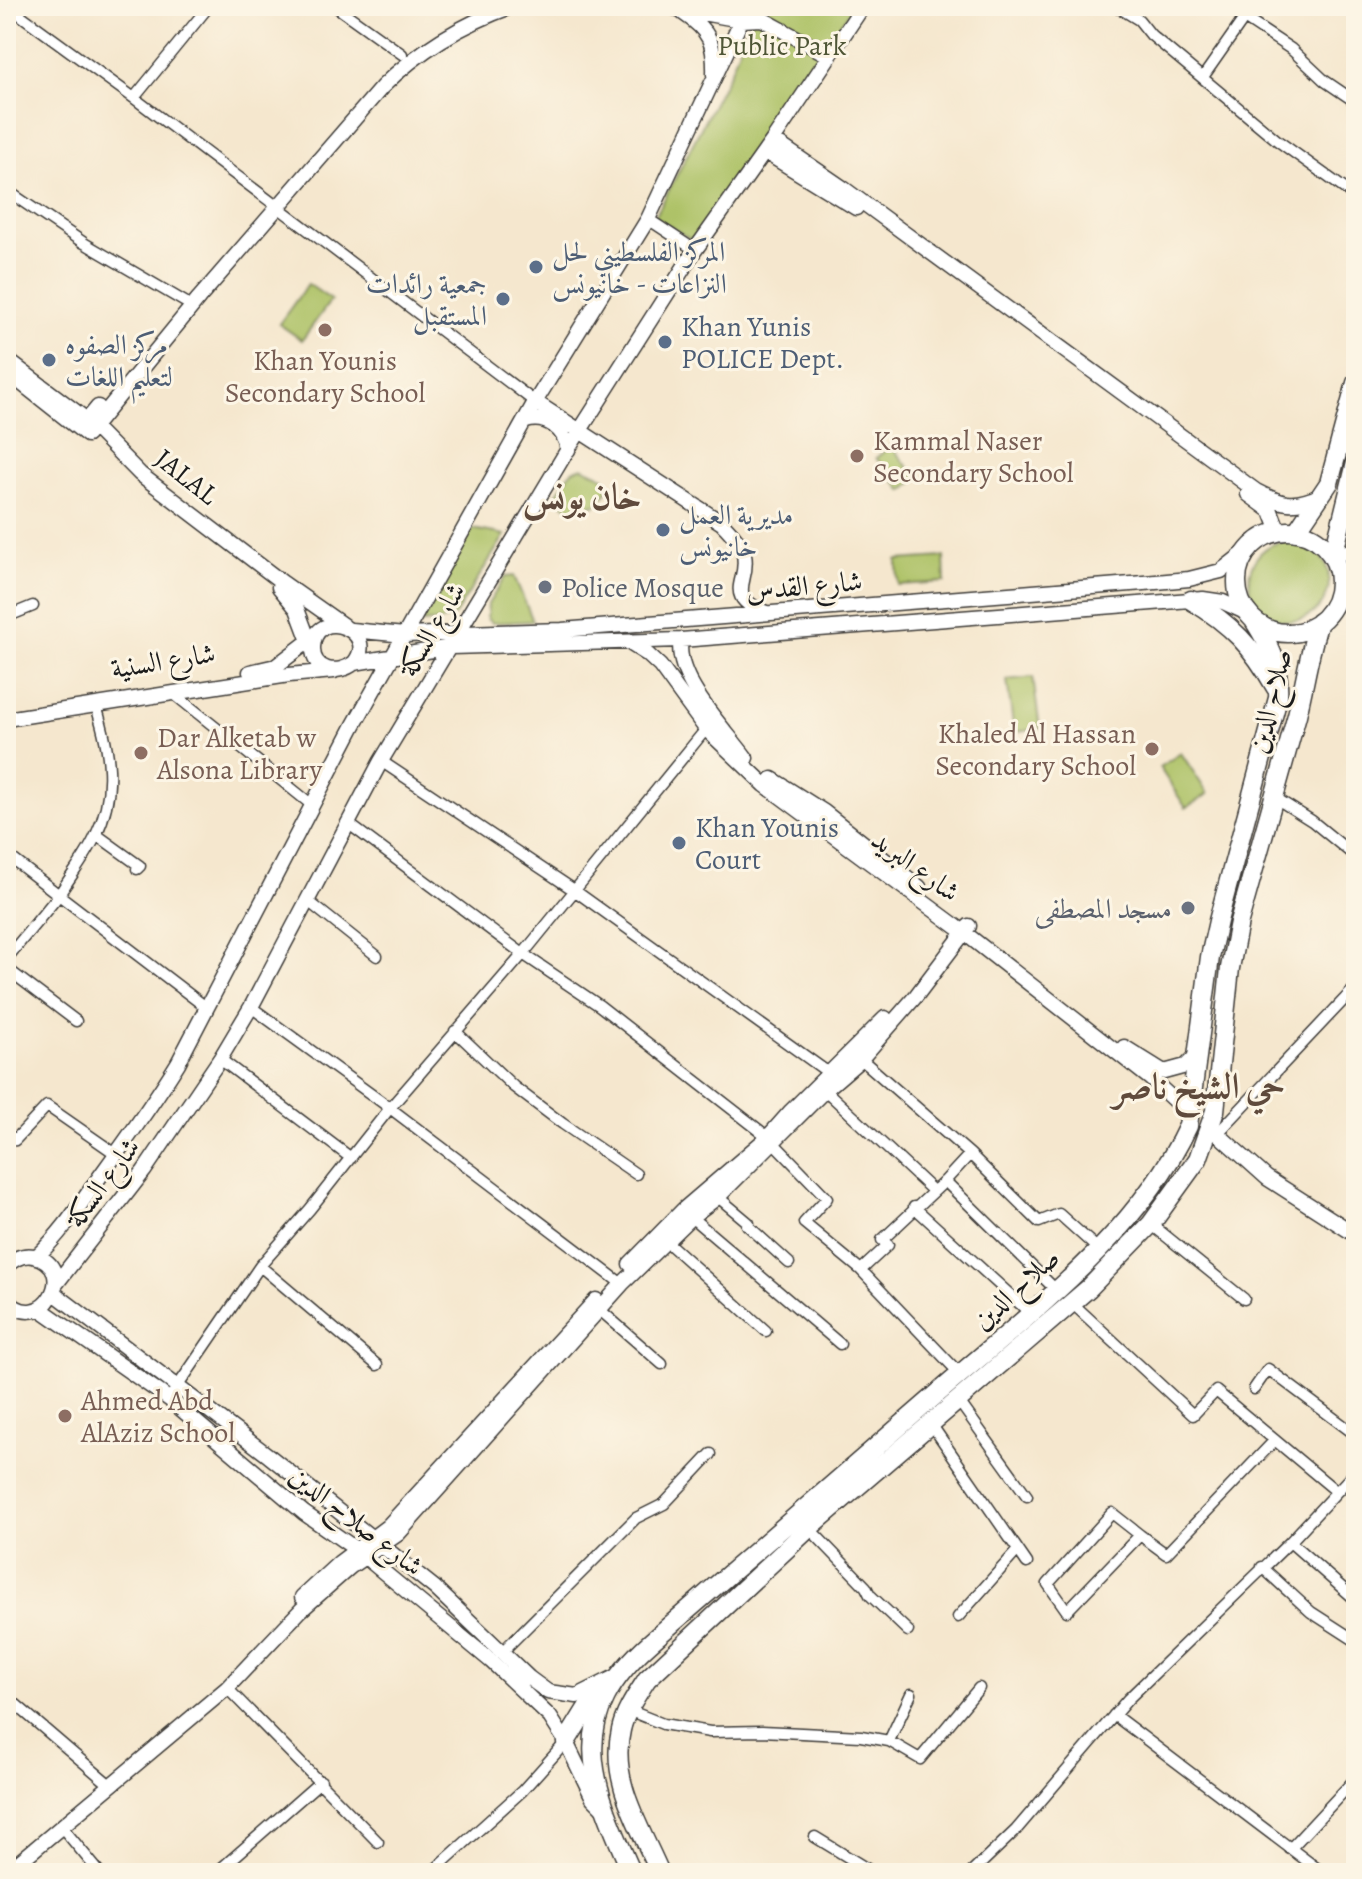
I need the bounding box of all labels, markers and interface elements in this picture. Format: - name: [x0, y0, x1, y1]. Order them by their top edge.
- park label: Public Park: [717, 27, 847, 65]
- place label: المركز الفلسطيني لحل النزاعات - خانيونس: [552, 233, 727, 303]
- marker: المركز الفلسطيني لحل النزاعات - خانيونس: [527, 258, 545, 276]
- place label: جمعية رائدات المستقبل: [366, 265, 487, 335]
- marker: جمعية رائدات المستقبل: [494, 290, 512, 308]
- place label: Khan Yunis POLICE Dept.: [681, 308, 844, 378]
- marker: Khan Younis Secondary School: [316, 321, 334, 339]
- place label: مركز الصفوه لتعليم اللغات: [65, 326, 173, 404]
- marker: Khan Yunis POLICE Dept.: [656, 333, 674, 351]
- place label: Khan Younis Secondary School: [225, 342, 425, 412]
- marker: مركز الصفوه لتعليم اللغات: [40, 351, 58, 369]
- place label: Kammal Naser Secondary School: [873, 422, 1074, 492]
- street label: JALAL: [147, 440, 227, 514]
- marker: Kammal Naser Secondary School: [848, 447, 866, 465]
- district label: خان يونس: [523, 471, 641, 521]
- place label: مديرية العمل خانيونس: [679, 496, 794, 566]
- marker: مديرية العمل خانيونس: [654, 521, 672, 539]
- street label: شارع القدس: [744, 562, 864, 614]
- place label: Police Mosque: [561, 569, 724, 607]
- street label: شارع السكة: [388, 575, 478, 687]
- marker: Police Mosque: [536, 578, 554, 596]
- street label: شارع السنية: [108, 634, 219, 692]
- street label: صلاح الدين: [1239, 645, 1307, 759]
- place label: Khaled Al Hassan Secondary School: [935, 715, 1136, 785]
- place label: Dar Alketab w Alsona Library: [156, 719, 323, 789]
- marker: Khaled Al Hassan Secondary School: [1143, 740, 1161, 758]
- marker: Dar Alketab w Alsona Library: [132, 744, 150, 762]
- place label: Khan Younis Court: [695, 809, 839, 879]
- street label: شارع البريد: [861, 821, 967, 914]
- marker: Khan Younis Court: [670, 834, 688, 852]
- place label: مسجد المصطفى: [1035, 890, 1172, 929]
- marker: مسجد المصطفى: [1179, 899, 1197, 917]
- district label: حي الشيخ ناصر: [1109, 1061, 1285, 1119]
- street label: شارع السكة: [55, 1130, 152, 1239]
- street label: صلاح الدين: [963, 1239, 1072, 1343]
- place label: Ahmed Abd AlAziz School: [80, 1382, 235, 1452]
- marker: Ahmed Abd AlAziz School: [56, 1407, 74, 1425]
- street label: شارع صلاح الدين: [278, 1456, 431, 1590]

